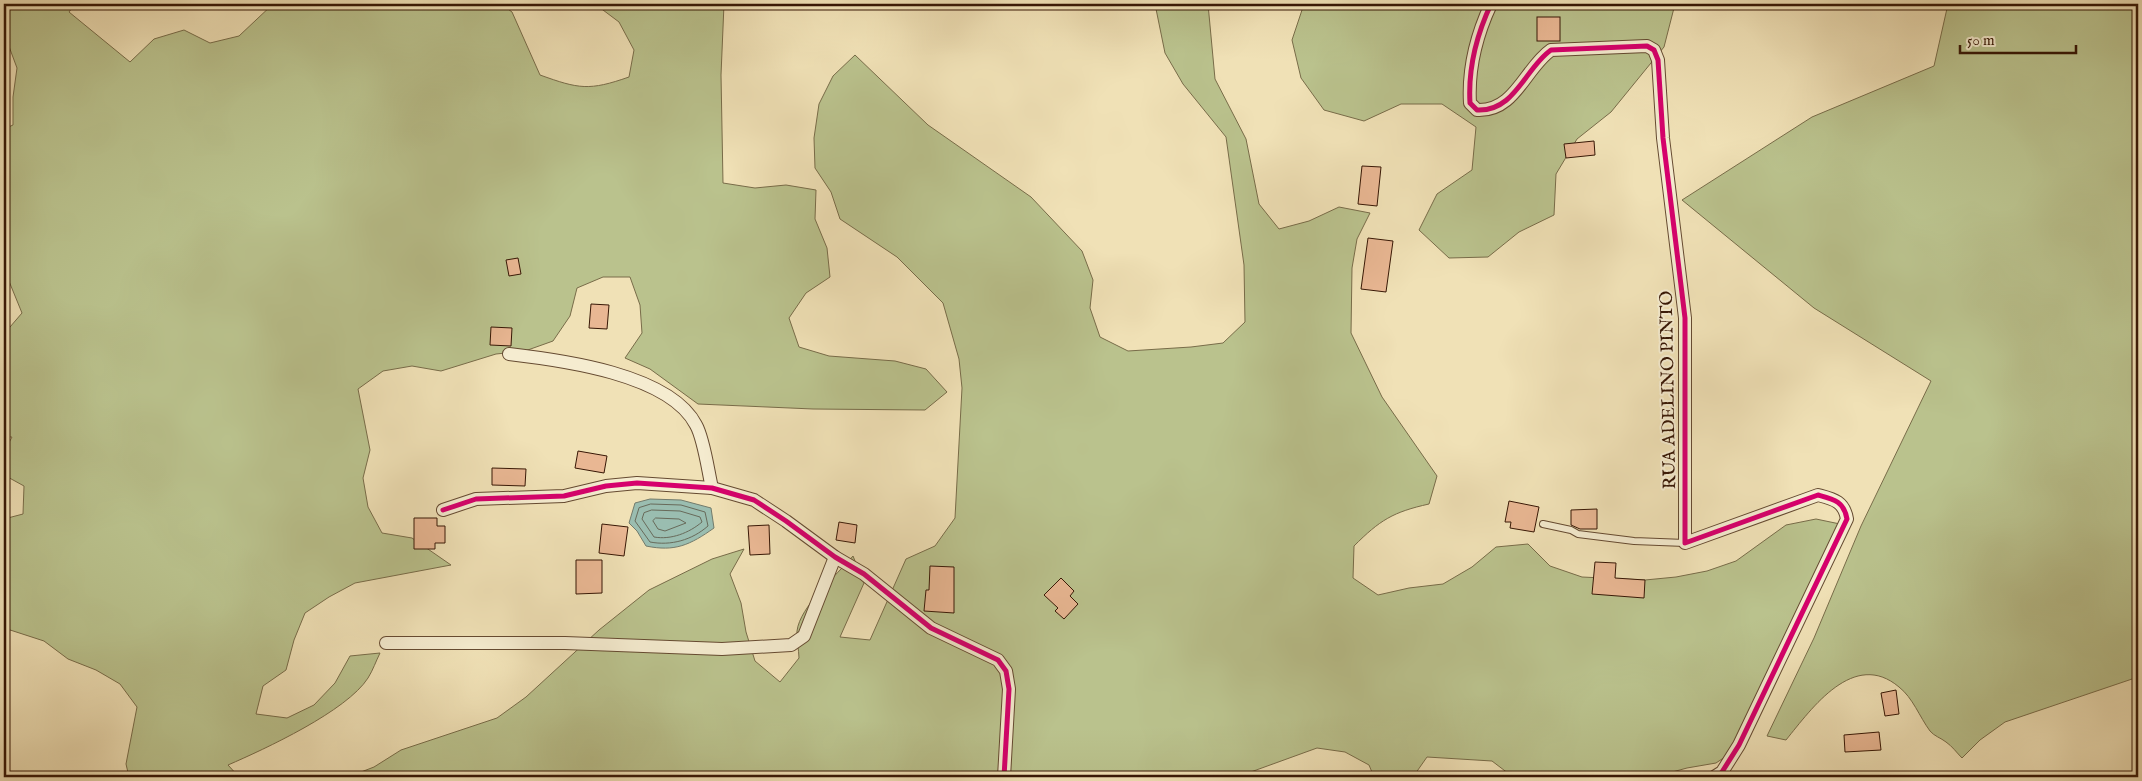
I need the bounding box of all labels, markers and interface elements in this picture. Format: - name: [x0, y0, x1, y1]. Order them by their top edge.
- scale bar: [1960, 22, 2076, 54]
- text: 50 m: [1967, 31, 1995, 50]
- street label: RUA ADELINO PINTO: [1656, 290, 1682, 490]

